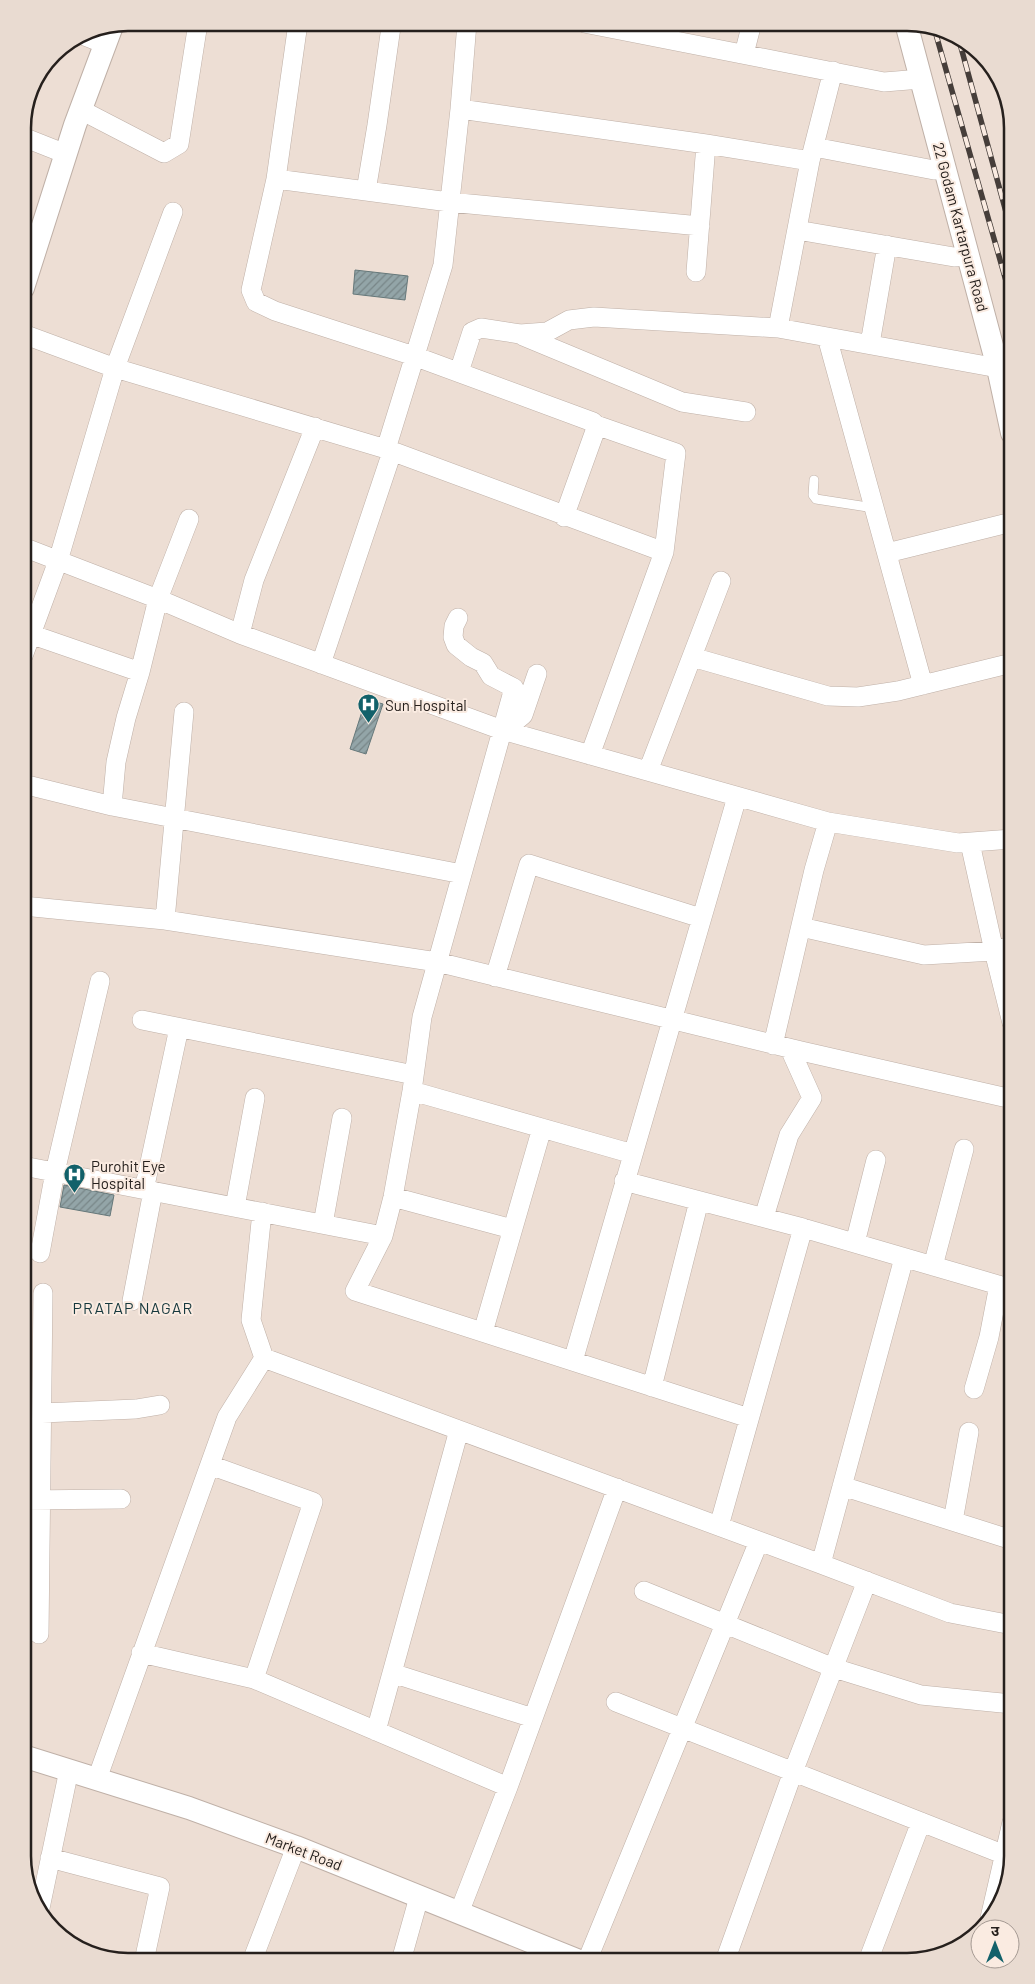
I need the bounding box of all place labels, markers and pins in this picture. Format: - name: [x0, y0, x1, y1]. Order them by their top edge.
- hospital icon: Sun Hospital: [357, 693, 381, 724]
- place label: Sun Hospital: [385, 696, 467, 714]
- place label: Purohit Eye Hospital: [91, 1157, 166, 1192]
- hospital icon: Purohit Eye Hospital: [63, 1163, 87, 1194]

